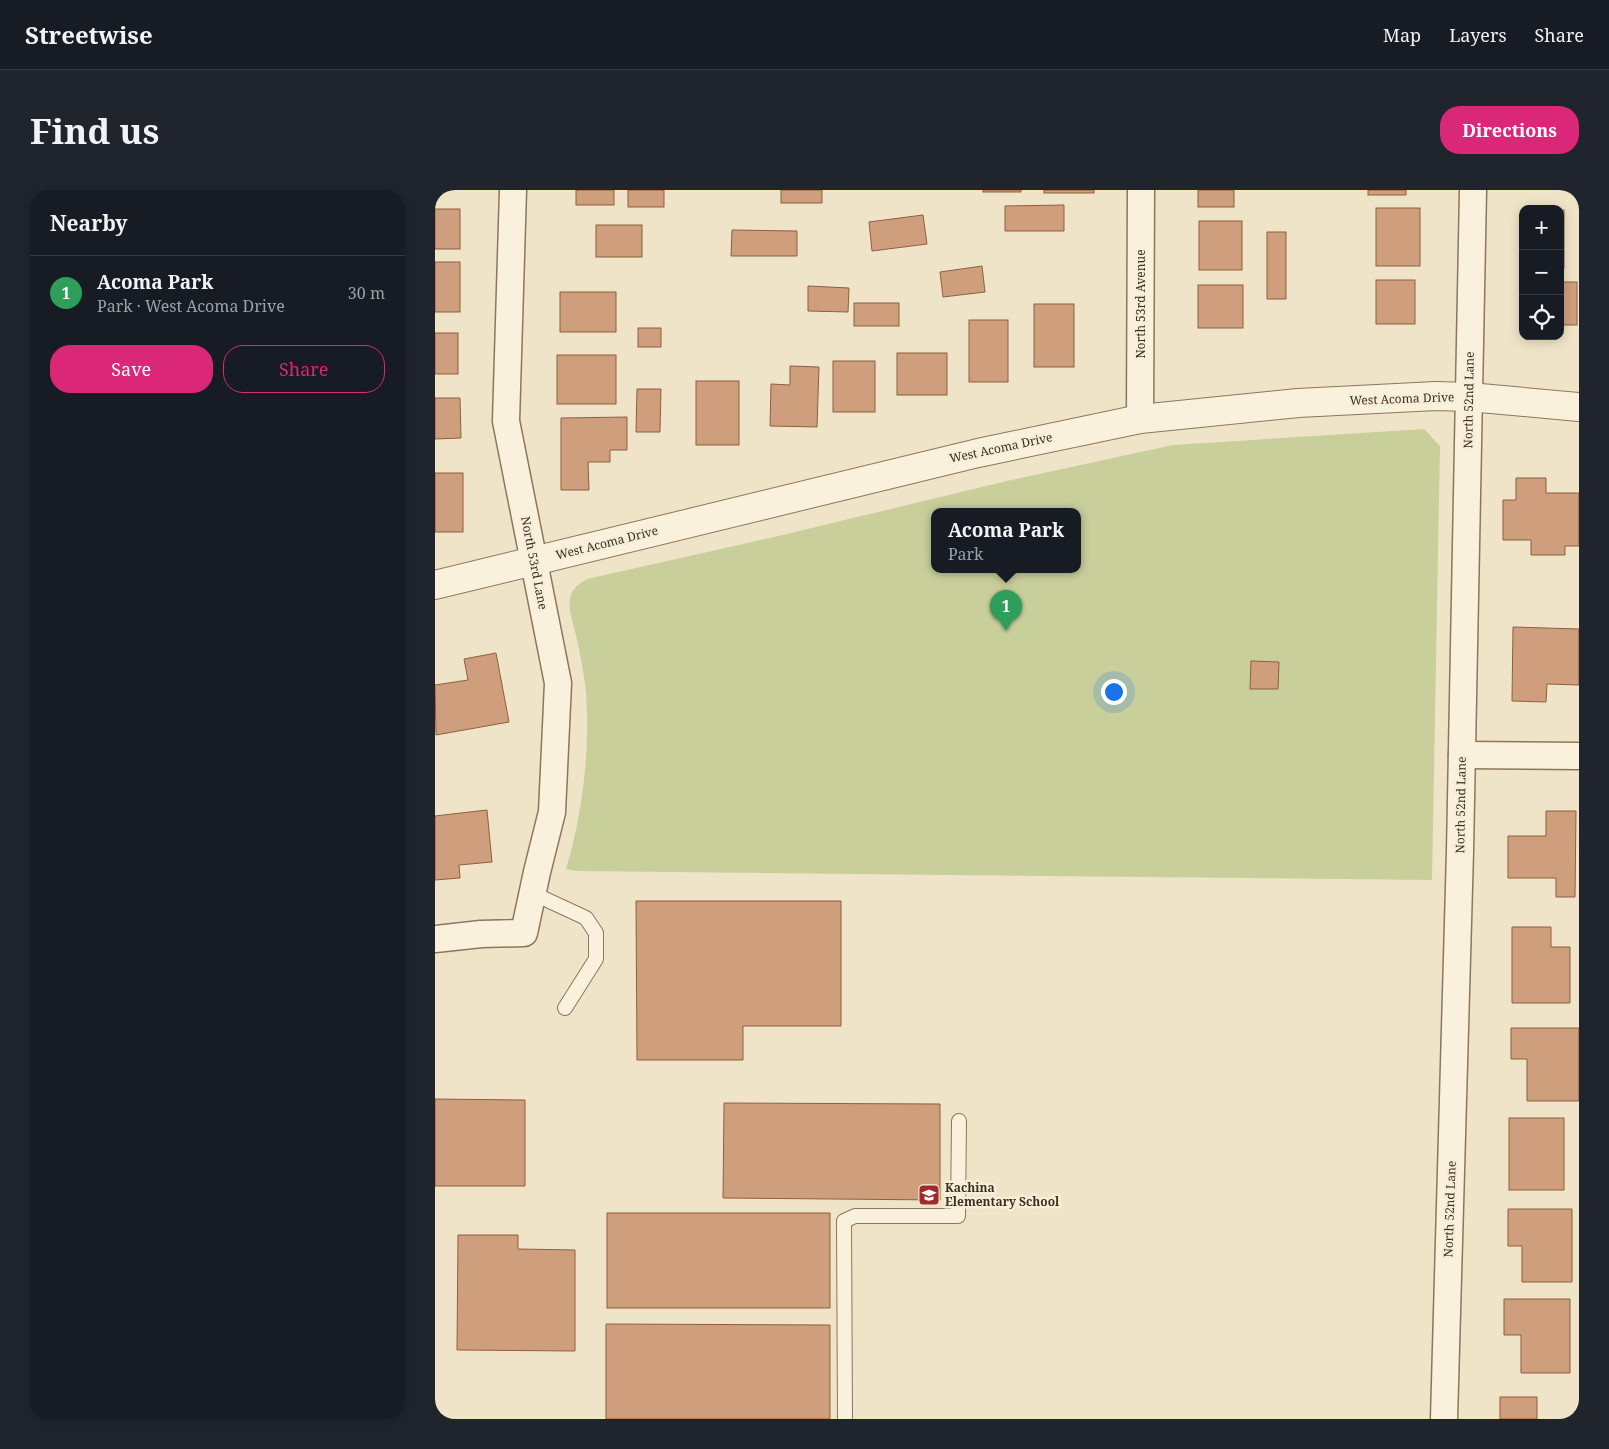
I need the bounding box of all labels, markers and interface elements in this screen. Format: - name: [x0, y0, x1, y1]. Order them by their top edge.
- text: Streetwise: [25, 18, 153, 51]
- text: Map: [1383, 23, 1421, 47]
- text: Layers: [1449, 23, 1507, 47]
- text: Share: [1535, 23, 1584, 47]
- button: Directions: [1440, 106, 1579, 154]
- text: Find us: [30, 107, 159, 154]
- map controls: [1519, 205, 1564, 340]
- button: +: [1519, 205, 1564, 250]
- text: Nearby: [50, 209, 128, 237]
- street label: North 53rd Avenue: [1132, 249, 1149, 359]
- button: −: [1519, 250, 1564, 295]
- text: Acoma Park: [97, 269, 213, 295]
- text: 1: [61, 282, 71, 304]
- text: 30 m: [348, 282, 385, 304]
- text: Park · West Acoma Drive: [97, 295, 285, 317]
- button: locate: [1519, 295, 1564, 340]
- button: Save: [50, 345, 213, 393]
- button: Share: [223, 345, 385, 393]
- street label: North 52nd Lane: [1459, 351, 1478, 448]
- street label: West Acoma Drive: [1349, 388, 1455, 409]
- street label: West Acoma Drive: [948, 428, 1054, 467]
- popup: [931, 508, 1081, 573]
- street label: North 53rd Lane: [517, 515, 552, 611]
- text: Acoma Park: [948, 517, 1064, 543]
- street label: West Acoma Drive: [554, 522, 660, 563]
- text: Park: [948, 543, 983, 565]
- pin: 1: [990, 590, 1022, 631]
- your location: [1101, 679, 1127, 705]
- street label: North 52nd Lane: [1451, 756, 1470, 853]
- street label: North 52nd Lane: [1439, 1160, 1460, 1258]
- place label: Kachina Elementary School: [945, 1179, 1060, 1210]
- school or university icon: Kachina Elementary School: [917, 1183, 941, 1207]

